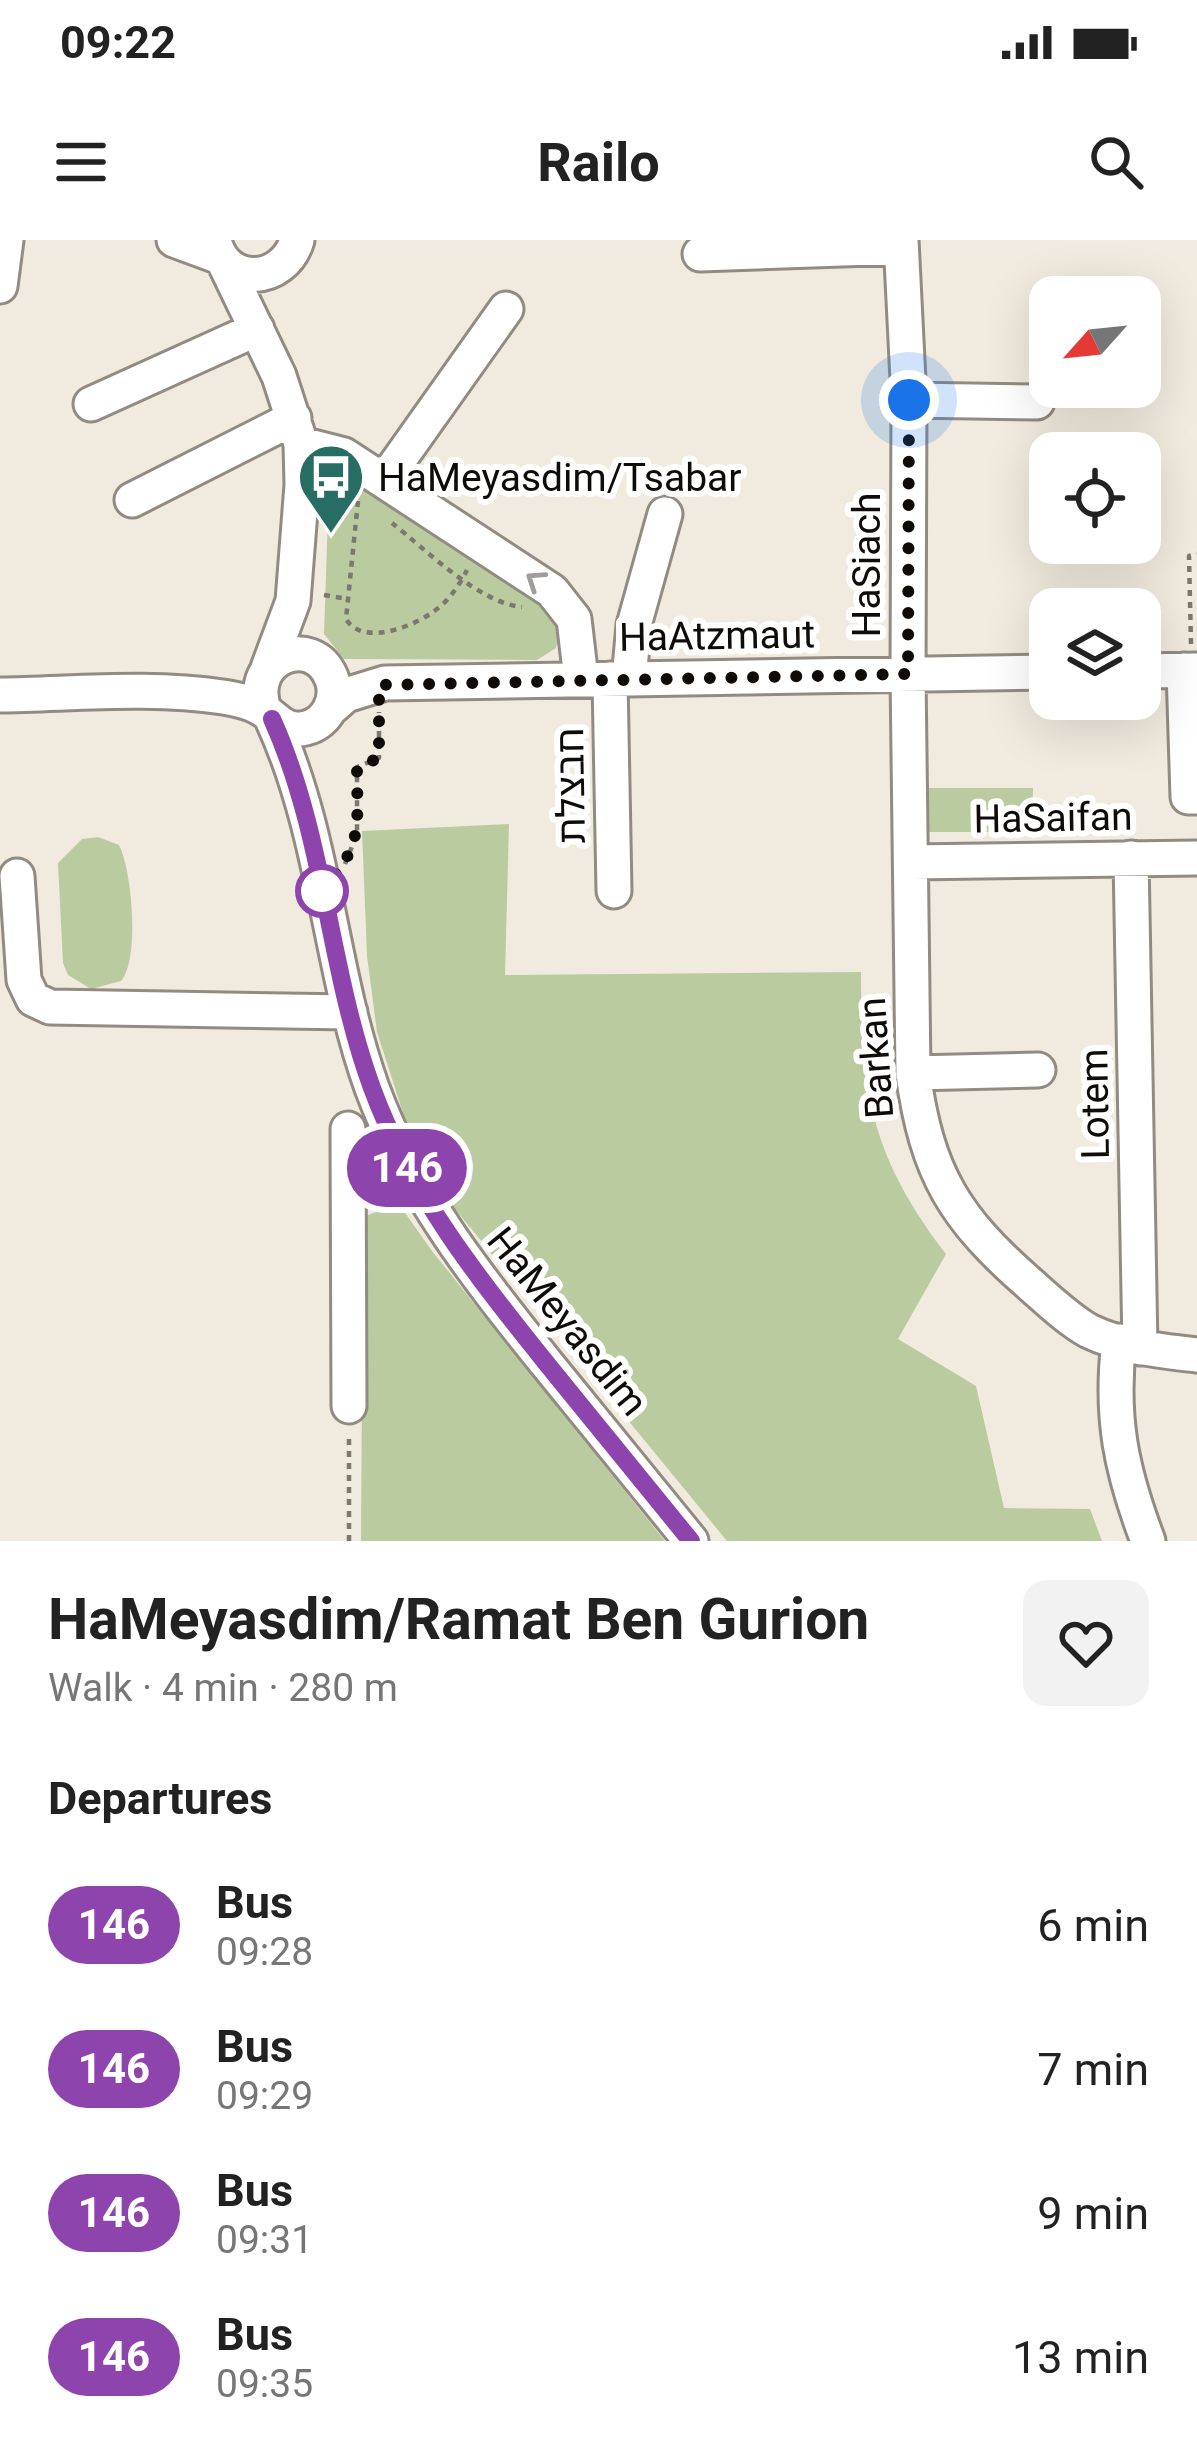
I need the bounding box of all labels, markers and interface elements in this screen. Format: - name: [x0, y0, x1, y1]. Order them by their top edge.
- text: 09:22: [60, 16, 176, 69]
- icon: menu: [48, 129, 114, 195]
- icon: search: [1083, 129, 1149, 195]
- text: Railo: [537, 131, 660, 194]
- north arrow: [1029, 276, 1161, 408]
- map controls: [1029, 276, 1161, 720]
- your location: [879, 370, 939, 430]
- button: locate: [1029, 432, 1161, 564]
- bus stop icon: HaMeyasdim/Tsabar: [296, 442, 366, 536]
- place label: HaMeyasdim/Tsabar: [378, 455, 742, 501]
- street label: HaSiach: [844, 493, 890, 637]
- one-way arrow: [527, 573, 549, 595]
- button: layers: [1029, 588, 1161, 720]
- street label: HaAtzmaut: [619, 611, 815, 661]
- street label: חבצלת: [547, 727, 595, 845]
- street label: HaSaifan: [973, 794, 1133, 842]
- unlabelled marker: [297, 866, 347, 916]
- street label: Barkan: [849, 996, 903, 1120]
- street label: Lotem: [1071, 1048, 1119, 1160]
- line badge: 146: [338, 1129, 476, 1207]
- text: 146: [371, 1143, 443, 1192]
- street label: HaMeyasdim: [477, 1218, 657, 1425]
- button: heart: [1023, 1580, 1149, 1706]
- text: HaMeyasdim/Ramat Ben Gurion: [48, 1586, 869, 1653]
- text: Walk · 4 min · 280 m: [48, 1665, 398, 1711]
- text: Departures: [48, 1772, 272, 1825]
- text: Bus: [216, 1876, 293, 1929]
- text: 6 min: [1037, 1899, 1149, 1952]
- text: 146: [78, 1900, 150, 1949]
- text: 09:28: [216, 1929, 313, 1975]
- text: Bus: [216, 2020, 293, 2073]
- text: 7 min: [1037, 2043, 1149, 2096]
- text: 146: [78, 2044, 150, 2093]
- text: 09:29: [216, 2073, 313, 2119]
- text: Bus: [216, 2164, 293, 2217]
- text: 9 min: [1037, 2187, 1149, 2240]
- text: 146: [78, 2188, 150, 2237]
- text: 09:31: [216, 2217, 313, 2263]
- text: Bus: [216, 2308, 293, 2361]
- text: 13 min: [1012, 2331, 1149, 2384]
- text: 146: [78, 2332, 150, 2381]
- text: 09:35: [216, 2361, 313, 2407]

